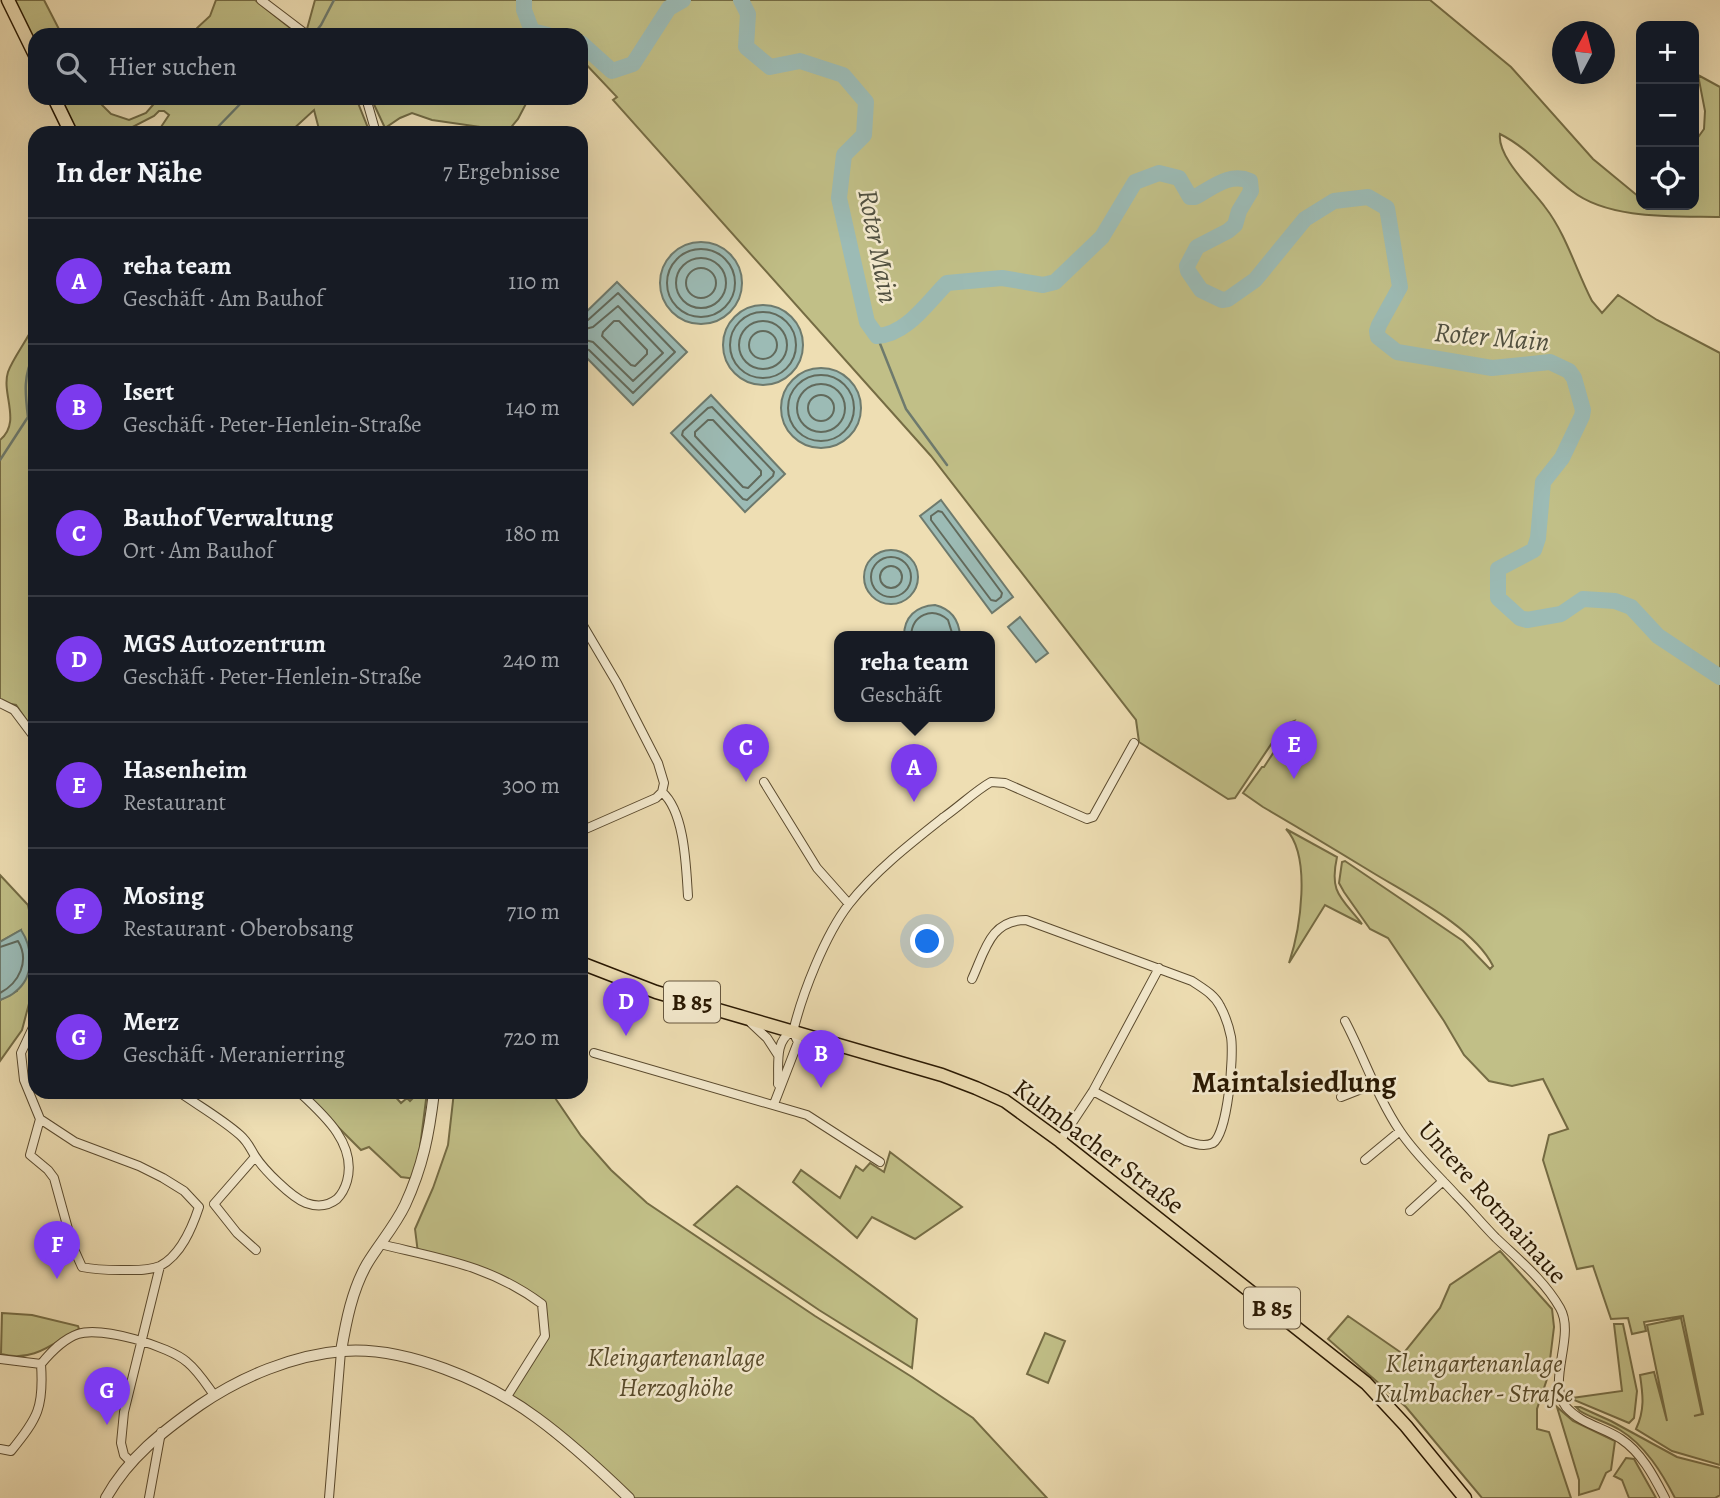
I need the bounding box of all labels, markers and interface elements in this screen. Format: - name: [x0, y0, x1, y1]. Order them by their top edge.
- north arrow: [1552, 21, 1615, 84]
- map controls: [1636, 21, 1699, 210]
- button: +: [1636, 21, 1699, 84]
- search box: [28, 28, 588, 105]
- icon: search: [52, 48, 90, 86]
- text: Hier suchen: [108, 49, 237, 84]
- button: −: [1636, 84, 1699, 147]
- button: locate: [1636, 147, 1699, 210]
- text: In der Nähe: [56, 152, 202, 192]
- text: 7 Ergebnisse: [443, 156, 560, 187]
- water label: Roter Main: [848, 186, 908, 306]
- text: reha team: [123, 248, 232, 283]
- text: A: [72, 266, 86, 297]
- text: 110 m: [508, 266, 560, 297]
- text: Geschäft · Am Bauhof: [123, 283, 324, 314]
- water label: Roter Main: [1433, 313, 1551, 361]
- text: Isert: [123, 374, 174, 409]
- text: B: [72, 392, 86, 423]
- text: 140 m: [506, 392, 560, 423]
- text: Geschäft · Peter-Henlein-Straße: [123, 409, 422, 440]
- text: Bauhof Verwaltung: [123, 500, 333, 535]
- text: C: [72, 518, 86, 549]
- text: 180 m: [505, 518, 560, 549]
- text: Ort · Am Bauhof: [123, 535, 274, 566]
- text: MGS Autozentrum: [123, 626, 326, 661]
- popup: [834, 631, 995, 722]
- text: D: [71, 644, 87, 675]
- text: 240 m: [503, 644, 560, 675]
- text: reha team: [860, 644, 969, 679]
- text: Geschäft · Peter-Henlein-Straße: [123, 661, 422, 692]
- text: Geschäft: [860, 679, 942, 710]
- pin: E: [1271, 721, 1317, 779]
- pin: C: [723, 724, 769, 782]
- pin: A: [891, 744, 937, 802]
- text: Hasenheim: [123, 752, 247, 787]
- text: E: [72, 770, 86, 801]
- text: 300 m: [502, 770, 560, 801]
- text: Restaurant: [123, 787, 226, 818]
- text: Mosing: [123, 878, 204, 913]
- text: F: [73, 896, 85, 927]
- text: 710 m: [507, 896, 560, 927]
- text: Restaurant · Oberobsang: [123, 913, 354, 944]
- your location: [910, 924, 944, 958]
- pin: D: [603, 978, 649, 1036]
- road number: B 85: [664, 982, 720, 1022]
- text: Merz: [123, 1004, 179, 1039]
- text: G: [71, 1022, 87, 1053]
- text: 720 m: [503, 1022, 560, 1053]
- pin: B: [798, 1030, 844, 1088]
- text: Geschäft · Meranierring: [123, 1039, 345, 1070]
- district label: Maintalsiedlung: [1192, 1062, 1397, 1102]
- street label: Kulmbacher Straße: [1006, 1070, 1192, 1222]
- street label: Untere Rotmainaue: [1410, 1113, 1575, 1291]
- pin: F: [34, 1221, 80, 1279]
- road number: B 85: [1244, 1288, 1300, 1328]
- park label: Kleingartenanlage Herzoghöhe: [587, 1340, 765, 1405]
- park label: Kleingartenanlage Kulmbacher - Straße: [1374, 1346, 1574, 1411]
- pin: G: [84, 1367, 130, 1425]

